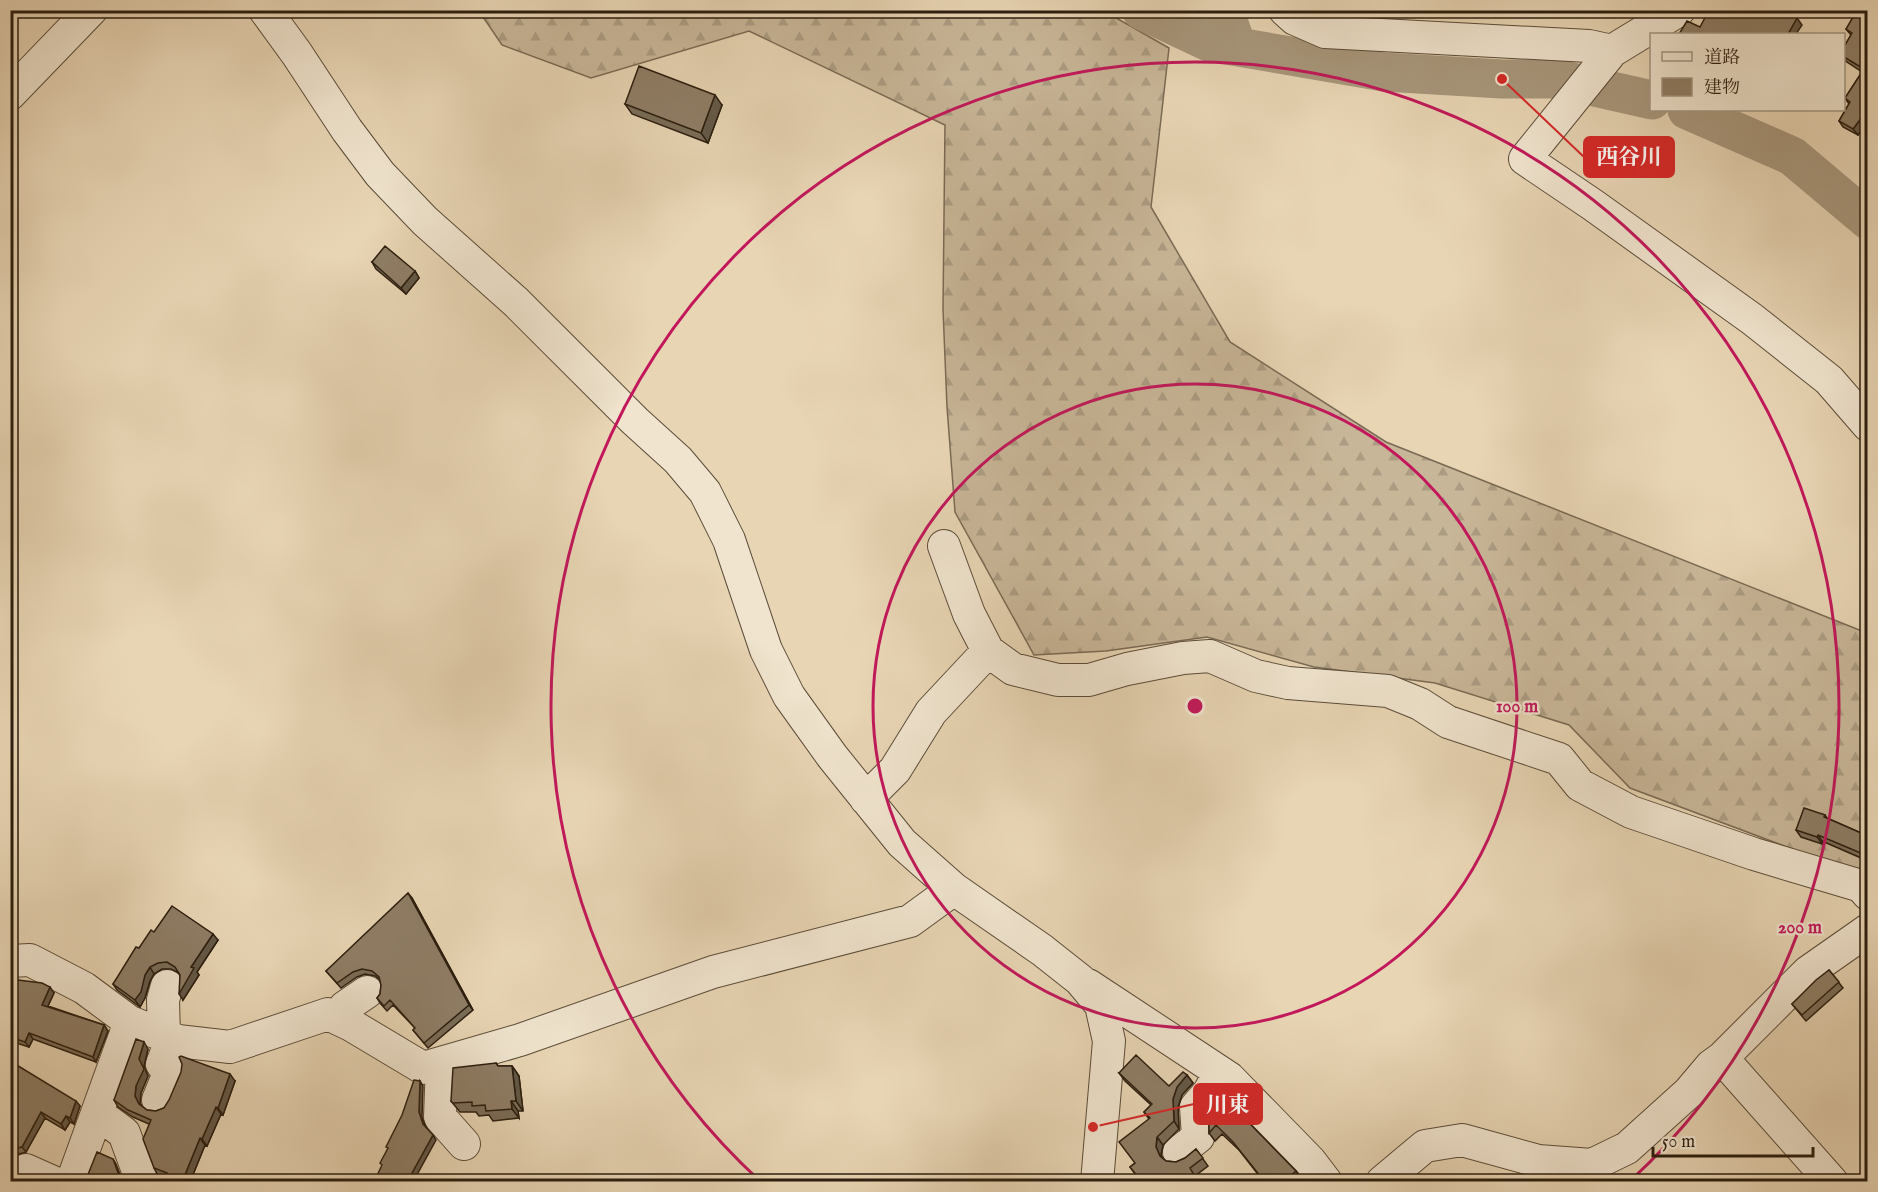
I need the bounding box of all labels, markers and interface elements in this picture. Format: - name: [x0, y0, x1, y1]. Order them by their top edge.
- legend: [1650, 33, 1845, 111]
- text: 道路: [1704, 47, 1740, 70]
- text: 建物: [1704, 77, 1740, 100]
- callout: 西谷川: [1584, 137, 1674, 177]
- text: 西谷川: [1596, 144, 1662, 172]
- centre of rings: [1185, 696, 1205, 716]
- text: 100 m: [1496, 696, 1538, 719]
- text: 200 m: [1778, 917, 1822, 940]
- callout: 川東: [1194, 1084, 1262, 1124]
- text: 川東: [1206, 1092, 1250, 1120]
- scale bar: [1653, 1120, 1814, 1158]
- text: 50 m: [1662, 1131, 1695, 1154]

